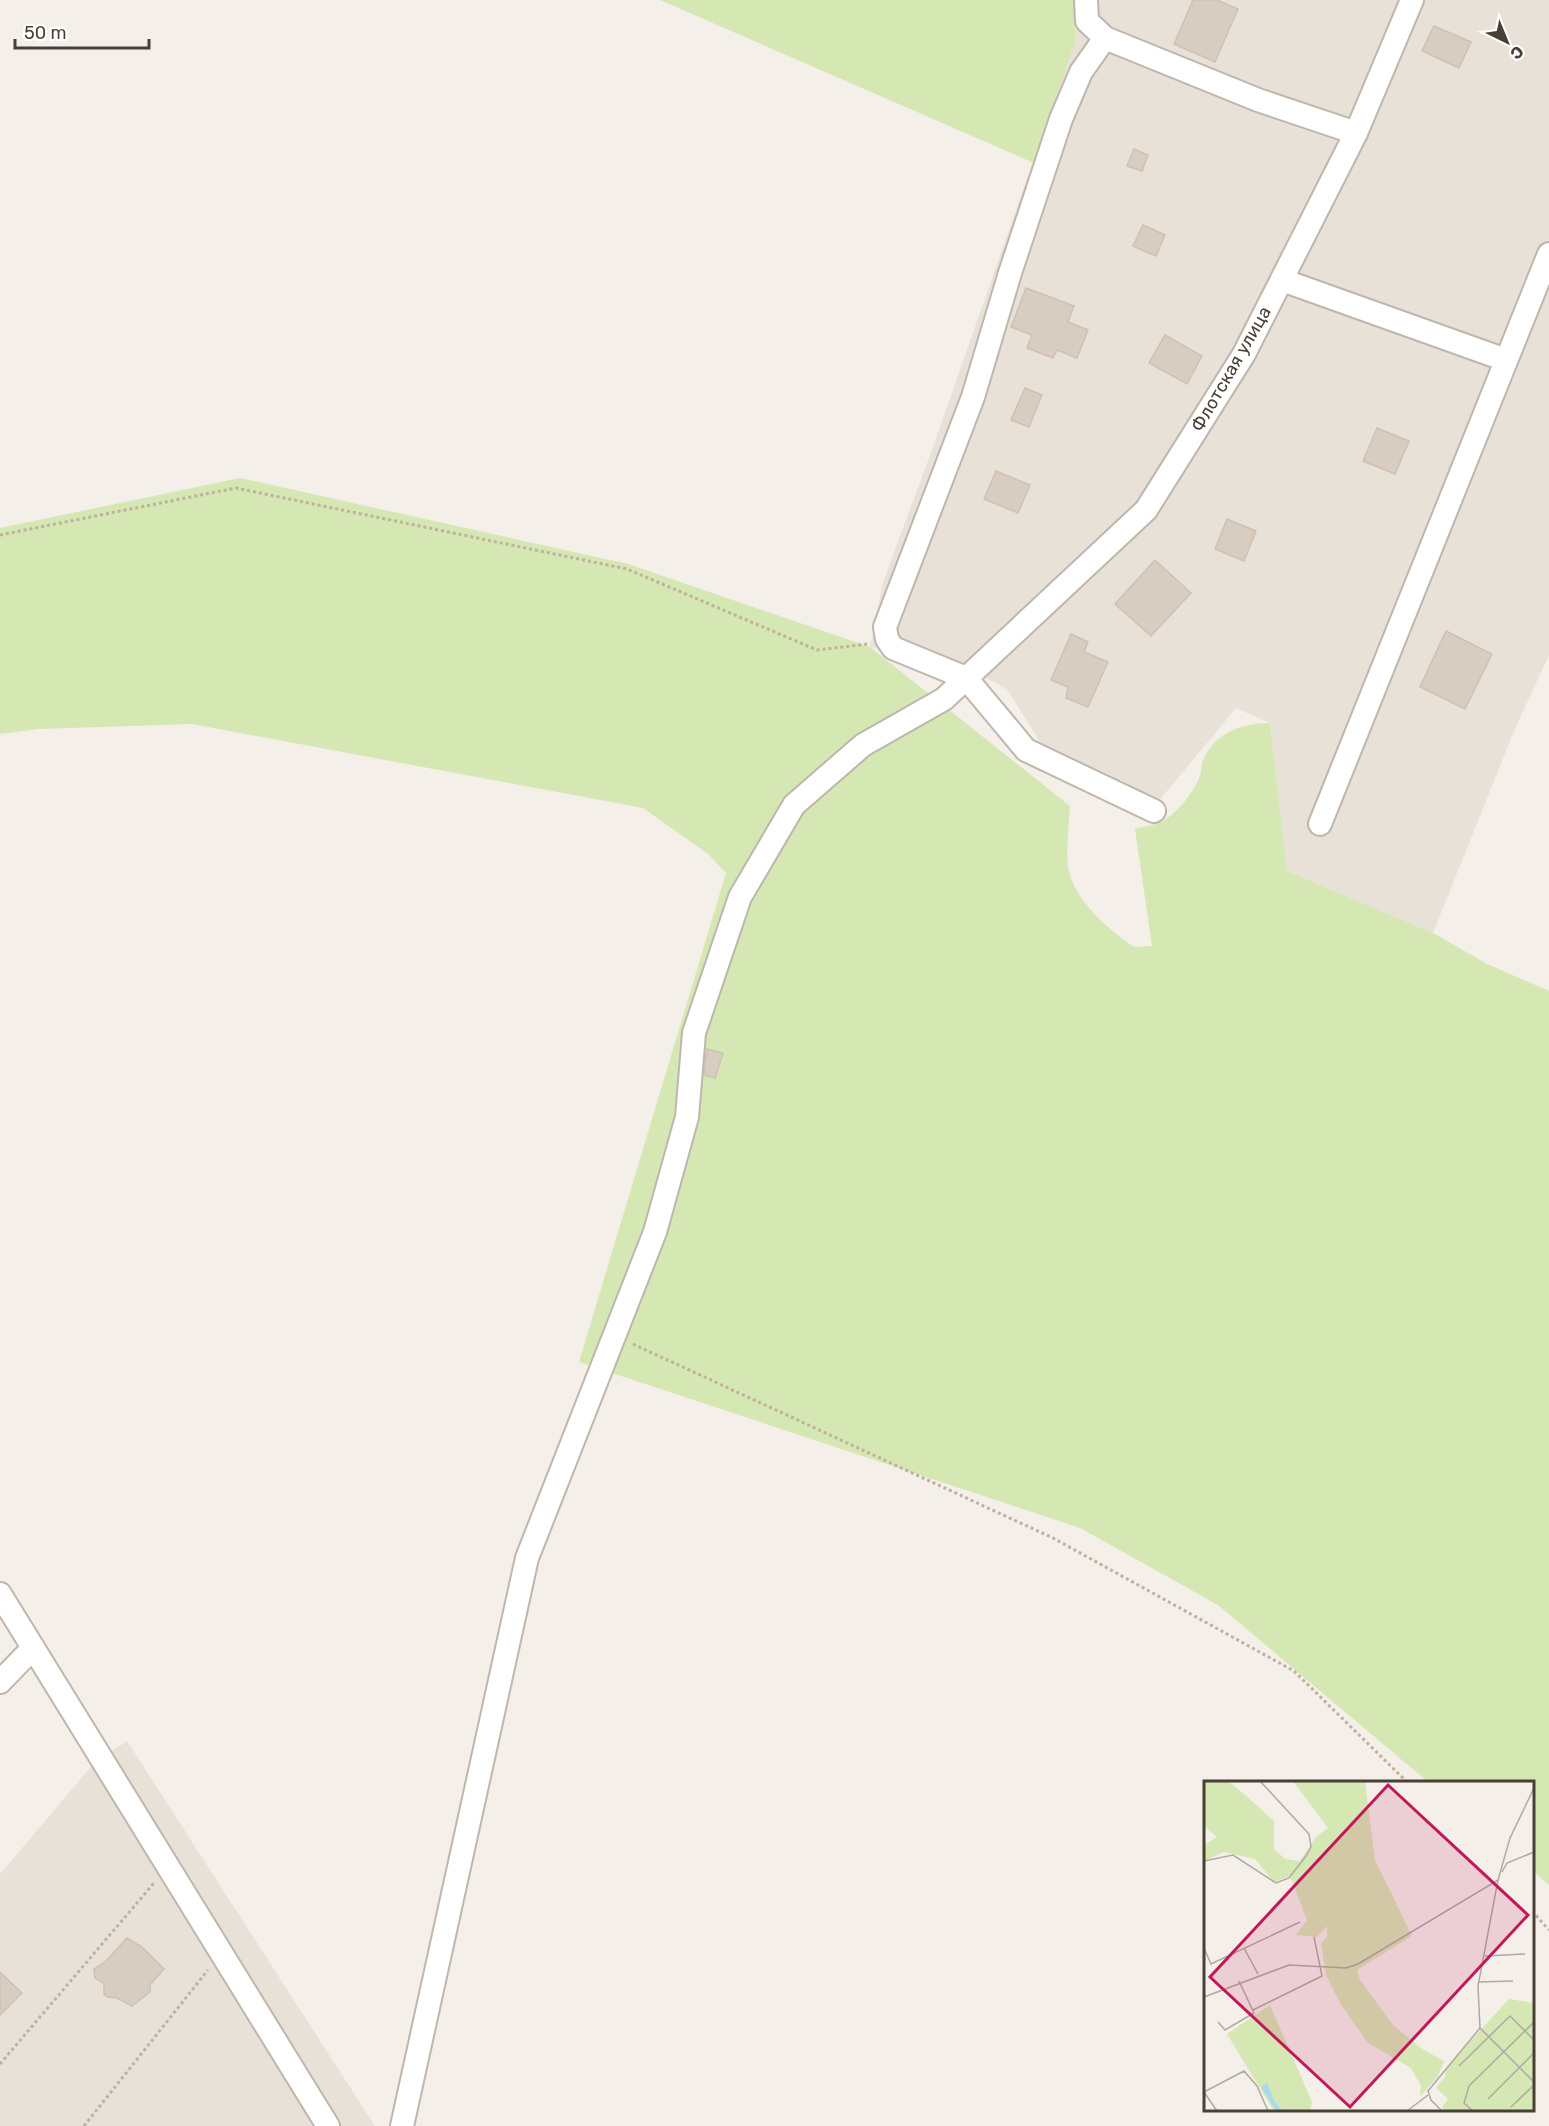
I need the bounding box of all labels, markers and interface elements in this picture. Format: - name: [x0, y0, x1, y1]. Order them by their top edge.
- scale bar: [15, 12, 148, 50]
- north arrow: [1477, 12, 1537, 72]
- text: 50 m: [24, 22, 67, 44]
- text: С: [1506, 42, 1527, 63]
- street label: Флотская улица: [1186, 302, 1276, 436]
- inset map: [1204, 1781, 1534, 2111]

